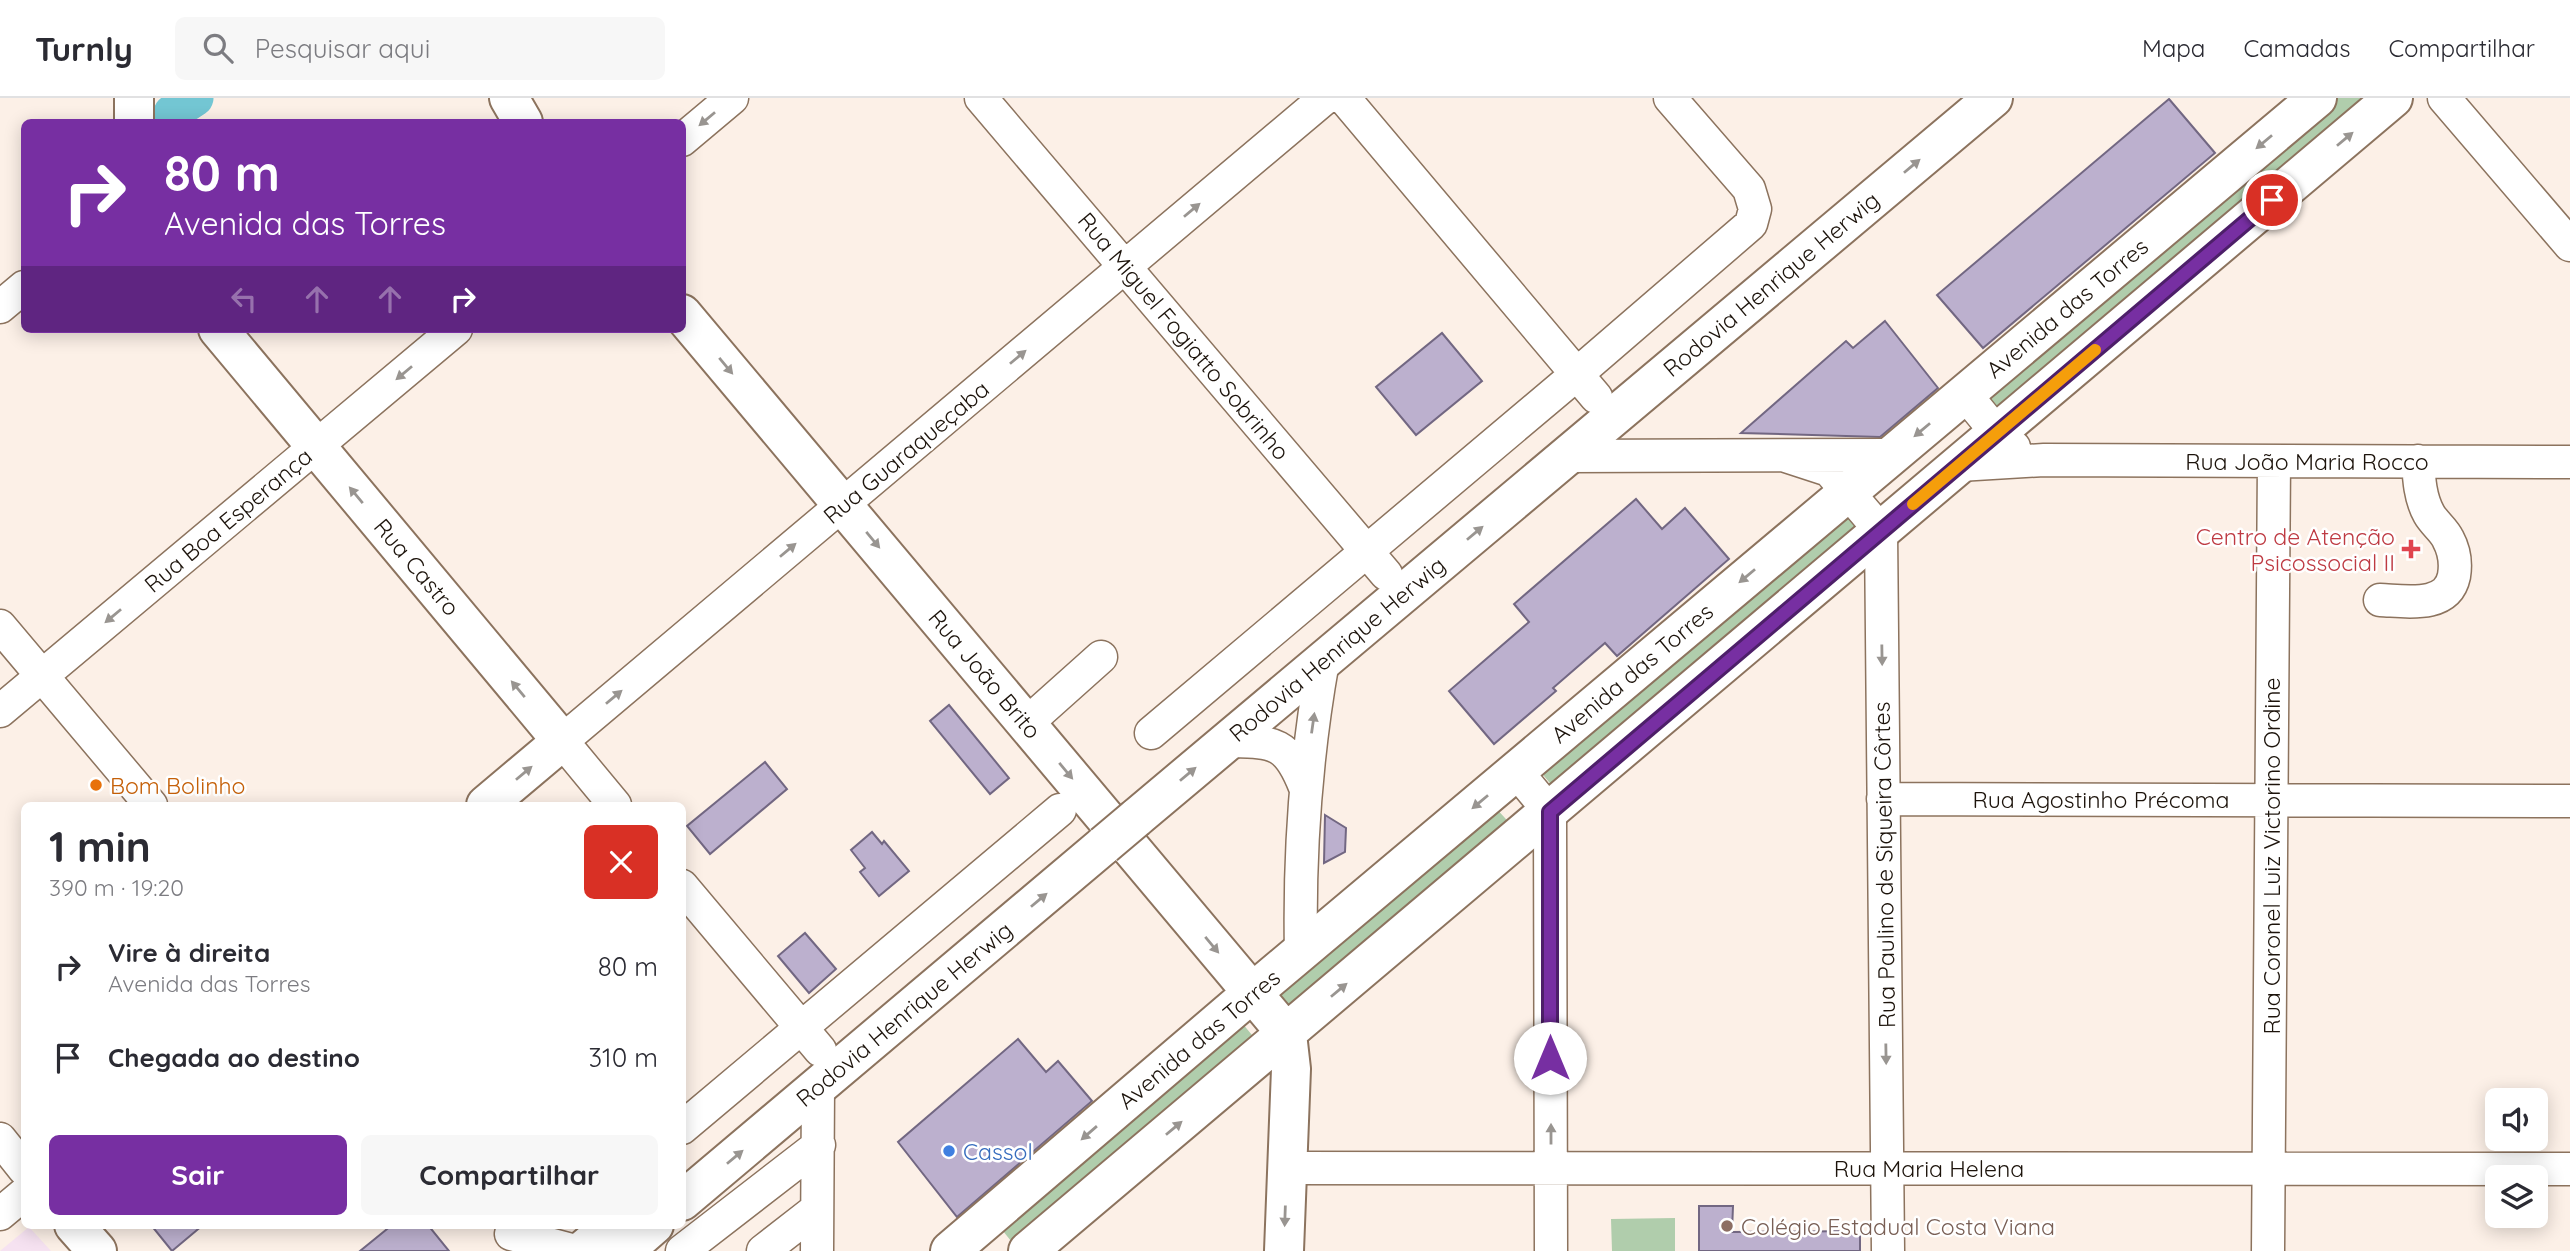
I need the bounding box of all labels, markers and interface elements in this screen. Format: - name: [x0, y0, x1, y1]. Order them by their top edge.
- search box: [175, 17, 665, 80]
- text: Turnly: [35, 28, 133, 69]
- icon: search: [199, 29, 237, 67]
- text: Pesquisar aqui: [255, 32, 430, 65]
- text: Mapa: [2142, 33, 2205, 63]
- text: Camadas: [2243, 33, 2350, 63]
- text: Compartilhar: [2388, 33, 2535, 63]
- one-way arrow: [699, 111, 716, 126]
- one-way arrow: [2336, 132, 2353, 147]
- one-way arrow: [2256, 134, 2273, 149]
- text: 80 m: [164, 142, 280, 203]
- icon: right: [49, 147, 140, 238]
- one-way arrow: [1903, 159, 1920, 174]
- pin: [2242, 170, 2302, 230]
- icon: arrive: [2253, 181, 2291, 219]
- street label: Rodovia Henrique Herwig: [1657, 185, 1885, 383]
- text: Avenida das Torres: [164, 203, 446, 243]
- one-way arrow: [1184, 203, 1201, 218]
- street label: Rua Miguel Fogiatto Sobrinho: [1072, 206, 1296, 466]
- street label: Avenida das Torres: [1980, 232, 2154, 384]
- icon: left: [225, 280, 263, 318]
- icon: ahead: [298, 280, 336, 318]
- icon: ahead: [371, 280, 409, 318]
- icon: right: [444, 280, 482, 318]
- one-way arrow: [1009, 349, 1027, 364]
- one-way arrow: [719, 357, 734, 375]
- one-way arrow: [395, 365, 412, 380]
- street label: Rua Guaraqueçaba: [817, 374, 995, 530]
- one-way arrow: [1913, 422, 1930, 437]
- street label: Rua Boa Esperança: [138, 441, 318, 599]
- street label: Rua João Maria Rocco: [2185, 447, 2429, 476]
- one-way arrow: [349, 487, 364, 505]
- street label: Rua Castro: [368, 512, 466, 622]
- place label: Centro de Atenção Psicossocial II: [2196, 522, 2395, 577]
- one-way arrow: [1466, 526, 1484, 541]
- one-way arrow: [865, 532, 880, 549]
- marker: Centro de Atenção Psicossocial II: [2401, 539, 2421, 559]
- one-way arrow: [779, 543, 797, 558]
- street label: Rodovia Henrique Herwig: [1223, 550, 1451, 748]
- one-way arrow: [1739, 568, 1756, 583]
- street label: Avenida das Torres: [1545, 597, 1719, 749]
- street label: Rua João Brito: [922, 603, 1048, 745]
- one-way arrow: [104, 608, 122, 624]
- one-way arrow: [1876, 644, 1888, 666]
- street label: Rua Coronel Luiz Victorino Ordine: [2257, 677, 2286, 1035]
- one-way arrow: [511, 680, 526, 697]
- one-way arrow: [605, 689, 623, 705]
- street label: Rua Paulino de Siqueira Côrtes: [1867, 701, 1901, 1029]
- one-way arrow: [1307, 712, 1318, 734]
- one-way arrow: [1058, 763, 1073, 780]
- one-way arrow: [515, 766, 532, 781]
- one-way arrow: [1180, 767, 1197, 782]
- place label: Bom Bolinho: [110, 771, 245, 800]
- marker: Bom Bolinho: [88, 777, 104, 793]
- street label: Rua Agostinho Précoma: [1973, 785, 2229, 814]
- one-way arrow: [1471, 794, 1488, 809]
- text: 1 min: [49, 820, 151, 873]
- button: close: [584, 825, 658, 899]
- text: 390 m · 19:20: [49, 873, 184, 902]
- one-way arrow: [1031, 893, 1048, 908]
- street label: Rodovia Henrique Herwig: [790, 915, 1018, 1113]
- text: Vire à direita: [108, 936, 270, 969]
- one-way arrow: [1204, 937, 1219, 954]
- icon: right: [49, 948, 87, 986]
- text: 80 m: [598, 950, 658, 983]
- street label: Avenida das Torres: [1112, 963, 1286, 1115]
- text: Avenida das Torres: [108, 969, 311, 998]
- one-way arrow: [1330, 983, 1347, 998]
- position arrow: [1513, 1021, 1587, 1095]
- icon: arrive: [49, 1039, 87, 1077]
- text: Chegada ao destino: [108, 1041, 360, 1074]
- text: 310 m: [588, 1041, 658, 1074]
- one-way arrow: [1880, 1043, 1892, 1065]
- map controls: [2485, 1088, 2548, 1228]
- button: sound: [2485, 1088, 2548, 1151]
- one-way arrow: [1166, 1121, 1183, 1136]
- one-way arrow: [1545, 1123, 1556, 1145]
- one-way arrow: [1080, 1125, 1097, 1140]
- button: Sair: [49, 1135, 347, 1215]
- button: Compartilhar: [361, 1135, 658, 1215]
- place label: Cassol: [963, 1137, 1033, 1166]
- marker: Cassol: [941, 1143, 957, 1159]
- one-way arrow: [726, 1150, 743, 1165]
- street label: Rua Maria Helena: [1834, 1154, 2024, 1183]
- button: layers: [2485, 1165, 2548, 1228]
- one-way arrow: [1280, 1205, 1291, 1227]
- place label: Colégio Estadual Costa Viana: [1741, 1212, 2055, 1241]
- marker: Colégio Estadual Costa Viana: [1719, 1218, 1735, 1234]

